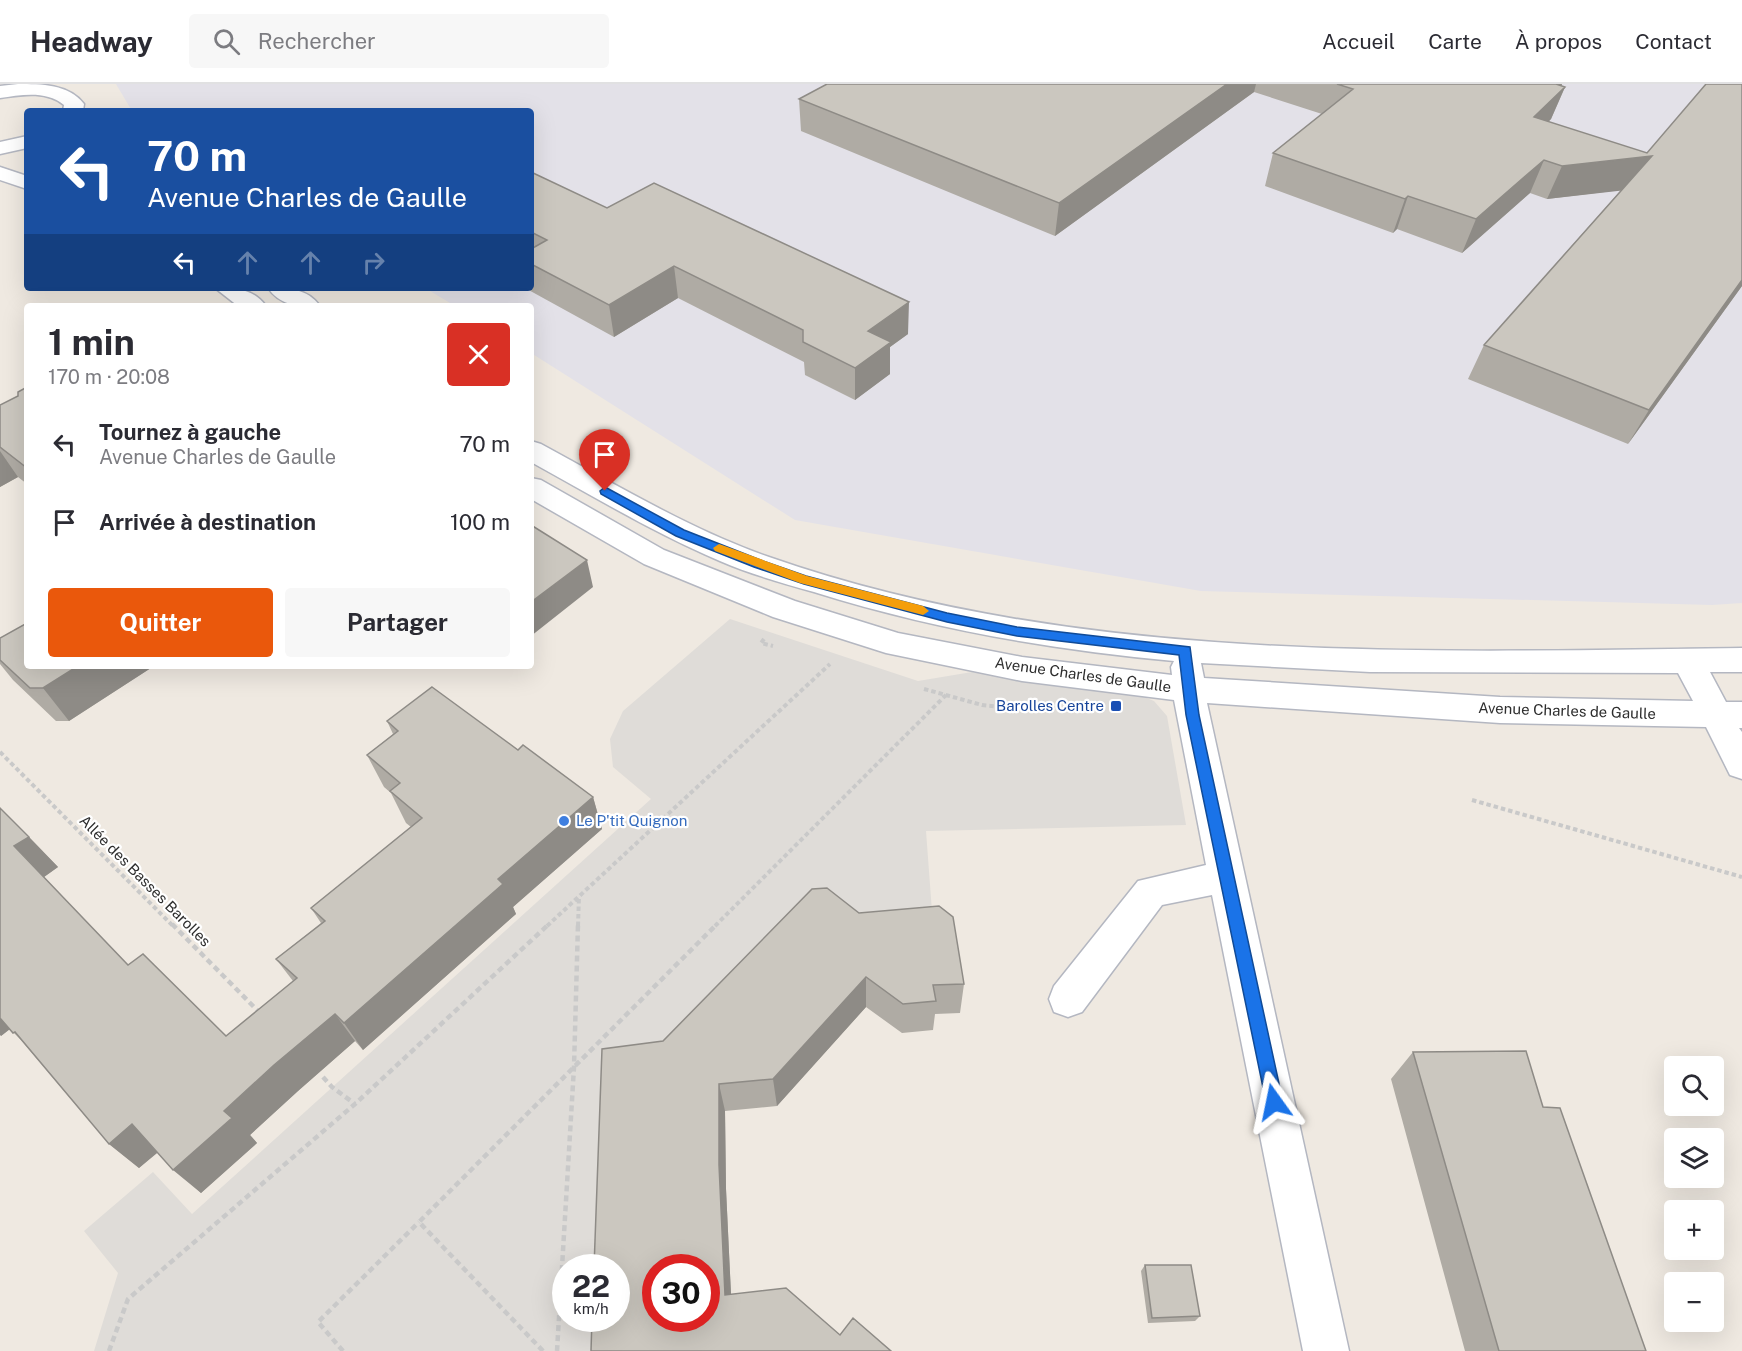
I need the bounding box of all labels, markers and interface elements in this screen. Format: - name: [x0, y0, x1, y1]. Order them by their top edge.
- search box: [189, 14, 609, 68]
- text: Headway: [30, 25, 153, 58]
- icon: search: [210, 25, 243, 58]
- text: Rechercher: [258, 28, 376, 54]
- text: Accueil: [1322, 29, 1395, 54]
- text: Carte: [1428, 29, 1482, 54]
- text: À propos: [1515, 29, 1602, 54]
- text: Contact: [1635, 29, 1712, 54]
- text: 70 m: [147, 131, 247, 180]
- icon: left: [48, 132, 126, 210]
- text: Avenue Charles de Gaulle: [147, 181, 467, 213]
- icon: left: [168, 246, 201, 279]
- icon: ahead: [231, 246, 264, 279]
- icon: ahead: [294, 246, 327, 279]
- icon: right: [357, 246, 390, 279]
- text: 1 min: [48, 321, 135, 363]
- button: close: [447, 323, 510, 386]
- text: 170 m · 20:08: [48, 365, 170, 389]
- text: Tournez à gauche: [99, 419, 281, 445]
- icon: left: [48, 428, 81, 461]
- pin: [579, 429, 630, 491]
- text: 70 m: [459, 431, 510, 457]
- icon: arrive: [588, 438, 621, 471]
- text: Avenue Charles de Gaulle: [99, 445, 336, 469]
- icon: arrive: [48, 506, 81, 539]
- text: Arrivée à destination: [99, 509, 316, 535]
- text: 100 m: [450, 509, 510, 535]
- button: Quitter: [48, 588, 273, 657]
- button: Partager: [285, 588, 510, 657]
- street label: Avenue Charles de Gaulle: [994, 654, 1172, 695]
- place label: Barolles Centre: [996, 697, 1104, 714]
- marker: Barolles Centre: [1109, 699, 1123, 713]
- street label: Avenue Charles de Gaulle: [1478, 699, 1656, 722]
- street label: Allée des Basses Barolles: [76, 812, 214, 950]
- place label: Le P'tit Quignon: [576, 812, 687, 829]
- marker: Le P'tit Quignon: [557, 814, 571, 828]
- map controls: [1664, 1056, 1724, 1332]
- button: search: [1664, 1056, 1724, 1116]
- position arrow: [1242, 1070, 1306, 1134]
- button: layers: [1664, 1128, 1724, 1188]
- button: +: [1664, 1200, 1724, 1260]
- speed limit sign: 30: [642, 1254, 720, 1332]
- text: 22: [572, 1268, 610, 1304]
- button: −: [1664, 1272, 1724, 1332]
- text: km/h: [573, 1300, 609, 1317]

